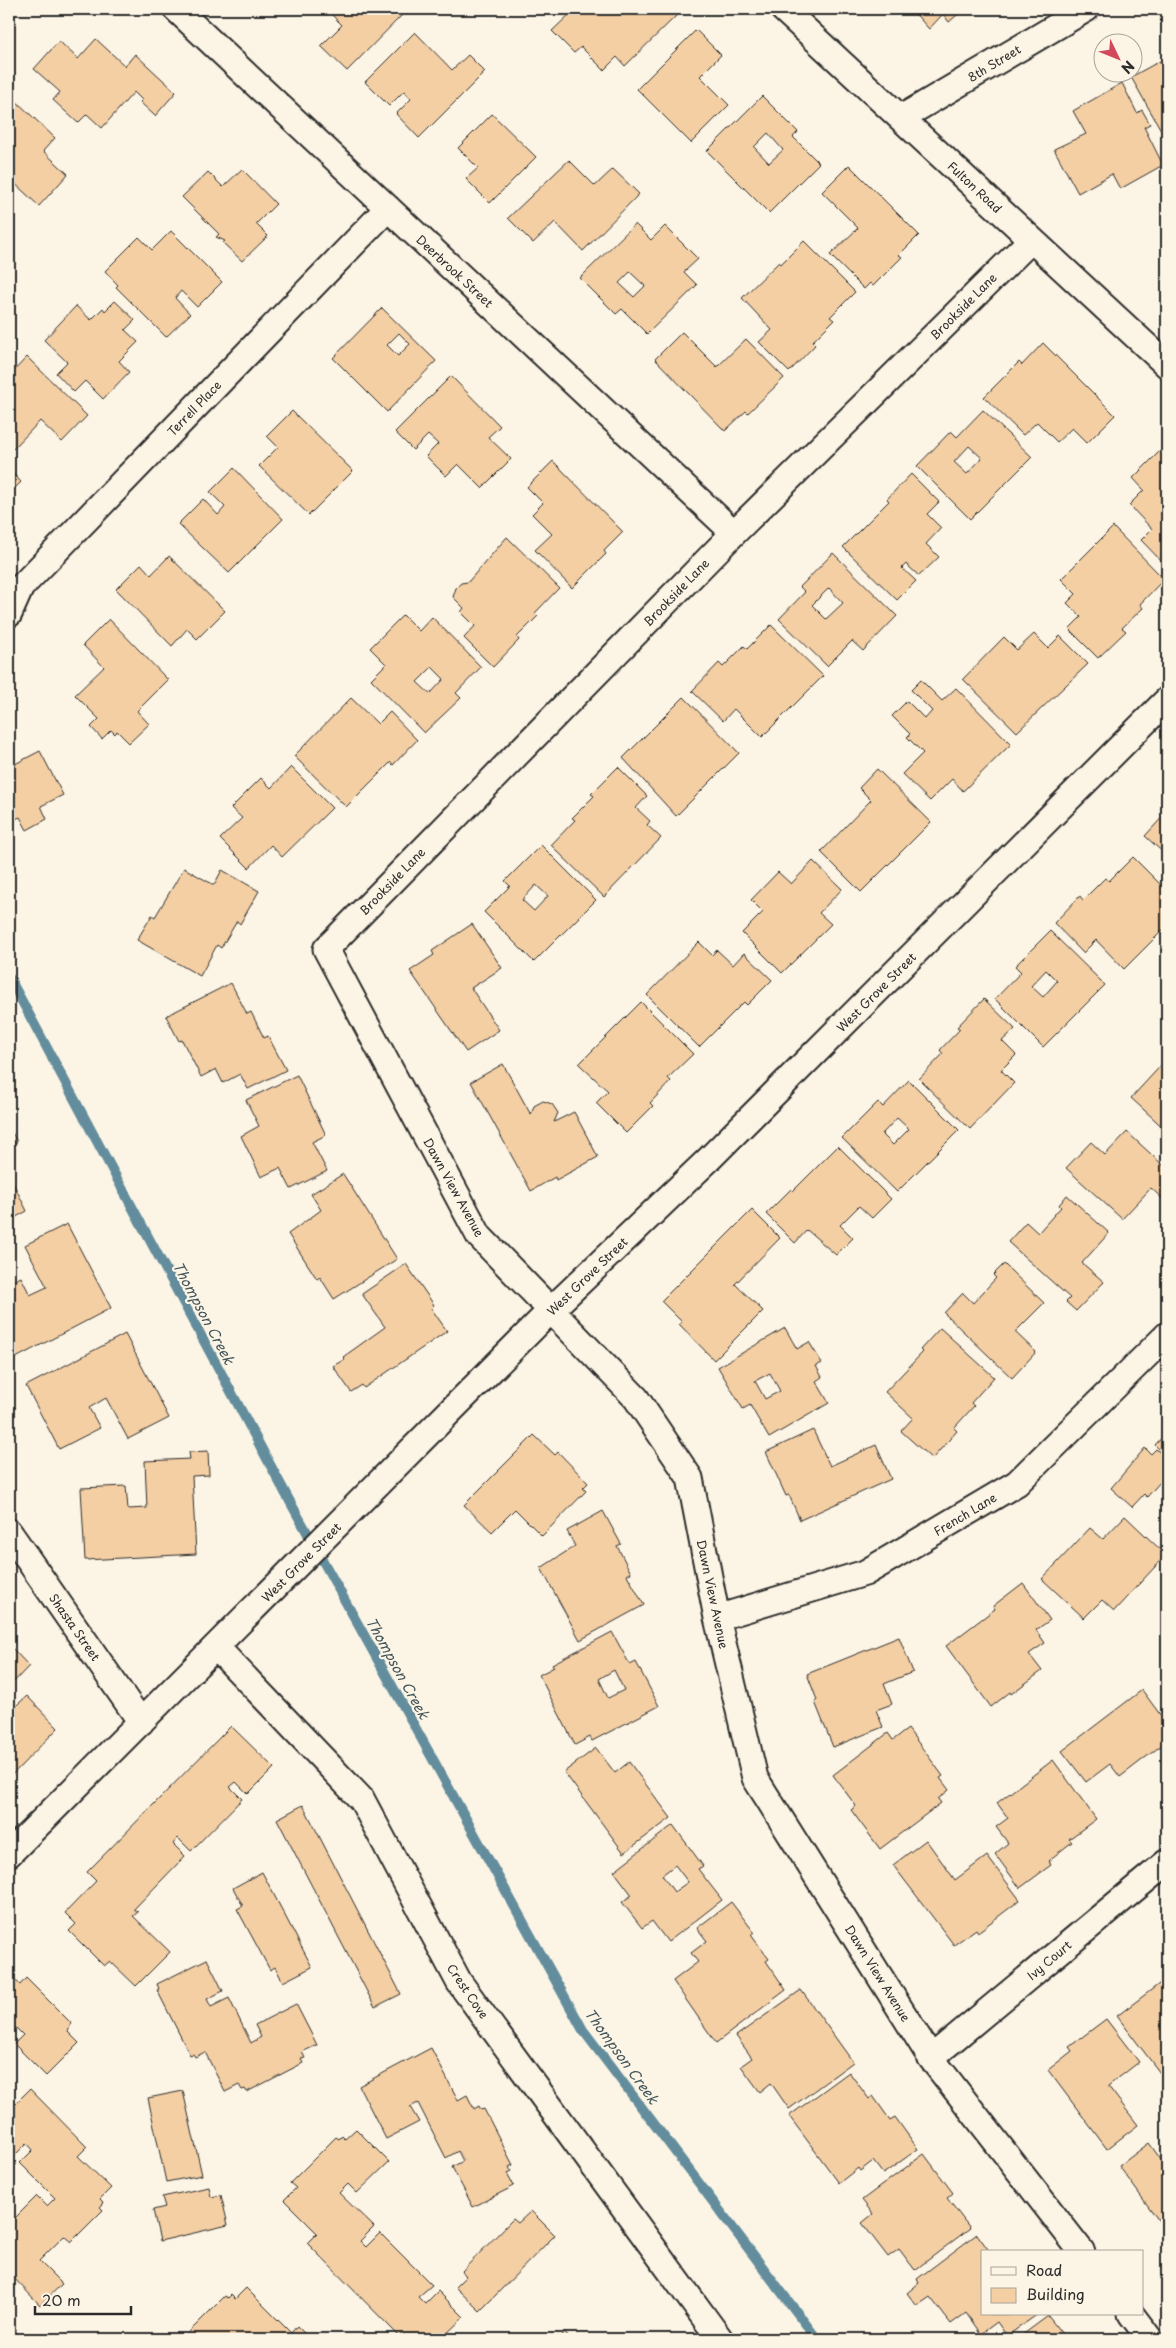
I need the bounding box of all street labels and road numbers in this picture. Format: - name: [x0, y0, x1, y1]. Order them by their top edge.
- street label: 8th Street: [964, 40, 1024, 86]
- street label: Fulton Road: [944, 157, 1006, 217]
- street label: Deerbrook Street: [413, 231, 498, 312]
- street label: Brookside Lane: [925, 268, 1001, 344]
- street label: Terrell Place: [163, 376, 225, 440]
- street label: Brookside Lane: [639, 554, 713, 630]
- street label: Brookside Lane: [355, 843, 429, 919]
- street label: West Grove Street: [832, 948, 920, 1036]
- street label: Dawn View Avenue: [419, 1134, 489, 1240]
- street label: West Grove Street: [543, 1233, 631, 1319]
- street label: French Lane: [930, 1488, 1000, 1540]
- street label: West Grove Street: [257, 1518, 345, 1606]
- street label: Dawn View Avenue: [693, 1538, 733, 1651]
- street label: Shasta Street: [45, 1590, 105, 1664]
- street label: Dawn View Avenue: [841, 1921, 915, 2025]
- street label: Ivy Court: [1023, 1936, 1075, 1984]
- street label: Crest Cove: [443, 1960, 493, 2022]

